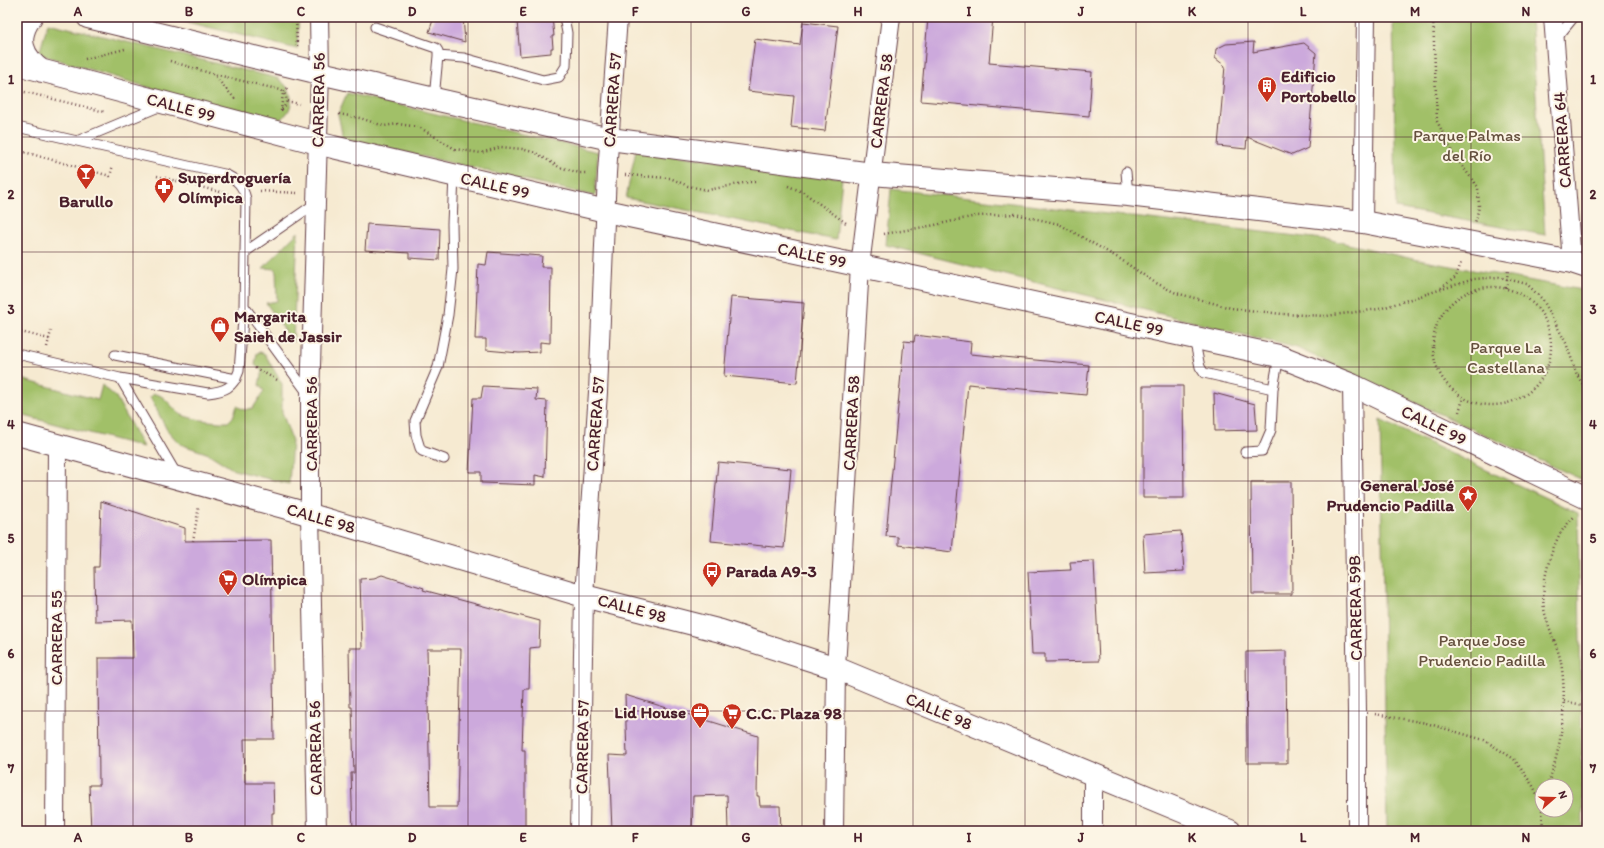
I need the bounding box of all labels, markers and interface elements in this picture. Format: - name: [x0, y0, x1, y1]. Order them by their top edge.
- text: A: [73, 4, 83, 19]
- text: B: [185, 4, 194, 19]
- text: C: [297, 4, 306, 19]
- text: D: [408, 4, 417, 19]
- text: E: [519, 4, 527, 19]
- text: F: [632, 4, 639, 19]
- text: G: [742, 4, 751, 19]
- text: H: [854, 4, 863, 19]
- text: I: [967, 4, 972, 19]
- text: J: [1077, 4, 1085, 19]
- text: K: [1188, 4, 1197, 19]
- text: L: [1300, 4, 1307, 19]
- text: M: [1410, 4, 1420, 19]
- text: N: [1522, 4, 1531, 19]
- street label: CARRERA 56: [307, 52, 329, 148]
- street label: CARRERA 57: [599, 52, 625, 148]
- street label: CARRERA 58: [865, 52, 897, 150]
- place label: Edificio Portobello: [1281, 66, 1356, 106]
- text: 1: [8, 72, 14, 87]
- text: 1: [1590, 72, 1596, 87]
- building icon: Edificio Portobello: [1256, 75, 1278, 103]
- street label: CALLE 99: [145, 88, 218, 126]
- street label: CARRERA 64: [1549, 91, 1575, 189]
- park label: Parque Palmas del Río: [1413, 125, 1521, 165]
- bar icon: Barullo: [75, 162, 97, 190]
- place label: Superdroguería Olímpica: [178, 167, 291, 208]
- street label: CALLE 99: [459, 167, 532, 203]
- pharmacy icon: Superdroguería Olímpica: [153, 176, 175, 204]
- text: 2: [8, 187, 15, 202]
- text: 2: [1590, 187, 1597, 202]
- place label: Barullo: [59, 191, 113, 211]
- street label: CALLE 99: [776, 238, 848, 272]
- text: 3: [7, 302, 15, 317]
- text: 3: [1589, 302, 1597, 317]
- place label: Margarita Saieh de Jassir: [234, 306, 342, 346]
- street label: CALLE 99: [1093, 306, 1165, 340]
- shop icon: Margarita Saieh de Jassir: [209, 315, 231, 343]
- park label: Parque La Castellana: [1467, 337, 1545, 377]
- street label: CARRERA 58: [839, 375, 863, 471]
- street label: CARRERA 56: [301, 376, 321, 472]
- street label: CARRERA 57: [582, 376, 608, 472]
- street label: CALLE 99: [1398, 401, 1470, 449]
- text: 4: [7, 417, 15, 432]
- text: 4: [1589, 417, 1597, 432]
- place label: General José Prudencio Padilla: [1327, 475, 1454, 515]
- place icon: General José Prudencio Padilla: [1457, 484, 1479, 512]
- street label: CALLE 98: [284, 499, 358, 537]
- text: 5: [8, 531, 15, 546]
- text: 5: [1590, 531, 1597, 546]
- street label: CARRERA 59B: [1344, 555, 1366, 661]
- bus stop icon: Parada A9-3: [701, 560, 723, 588]
- place label: Parada A9-3: [726, 561, 817, 581]
- supermarket icon: Olímpica: [217, 568, 239, 596]
- place label: Olímpica: [242, 569, 307, 590]
- street label: CALLE 98: [595, 589, 669, 627]
- street label: CARRERA 55: [46, 590, 66, 686]
- park label: Parque Jose Prudencio Padilla: [1418, 630, 1546, 670]
- text: 6: [8, 646, 15, 661]
- text: 6: [1590, 646, 1597, 661]
- street label: CALLE 98: [903, 688, 975, 734]
- street label: CARRERA 57: [571, 699, 593, 795]
- street label: CARRERA 56: [304, 700, 326, 796]
- office icon: Lid House: [689, 701, 711, 729]
- place label: Lid House: [614, 702, 686, 722]
- supermarket icon: C.C. Plaza 98: [721, 702, 743, 730]
- place label: C.C. Plaza 98: [746, 703, 842, 723]
- text: 7: [7, 761, 15, 776]
- text: 7: [1589, 761, 1597, 776]
- north arrow: [1534, 778, 1574, 818]
- text: N: [1556, 789, 1570, 800]
- text: A: [73, 830, 83, 845]
- text: B: [185, 830, 194, 845]
- text: C: [297, 830, 306, 845]
- text: D: [408, 830, 417, 845]
- text: E: [519, 830, 527, 845]
- text: F: [632, 830, 639, 845]
- text: G: [742, 830, 751, 845]
- text: H: [854, 830, 863, 845]
- text: I: [967, 830, 972, 845]
- text: J: [1077, 830, 1085, 845]
- text: K: [1188, 830, 1197, 845]
- text: L: [1300, 830, 1307, 845]
- text: M: [1410, 830, 1420, 845]
- text: N: [1522, 830, 1531, 845]

